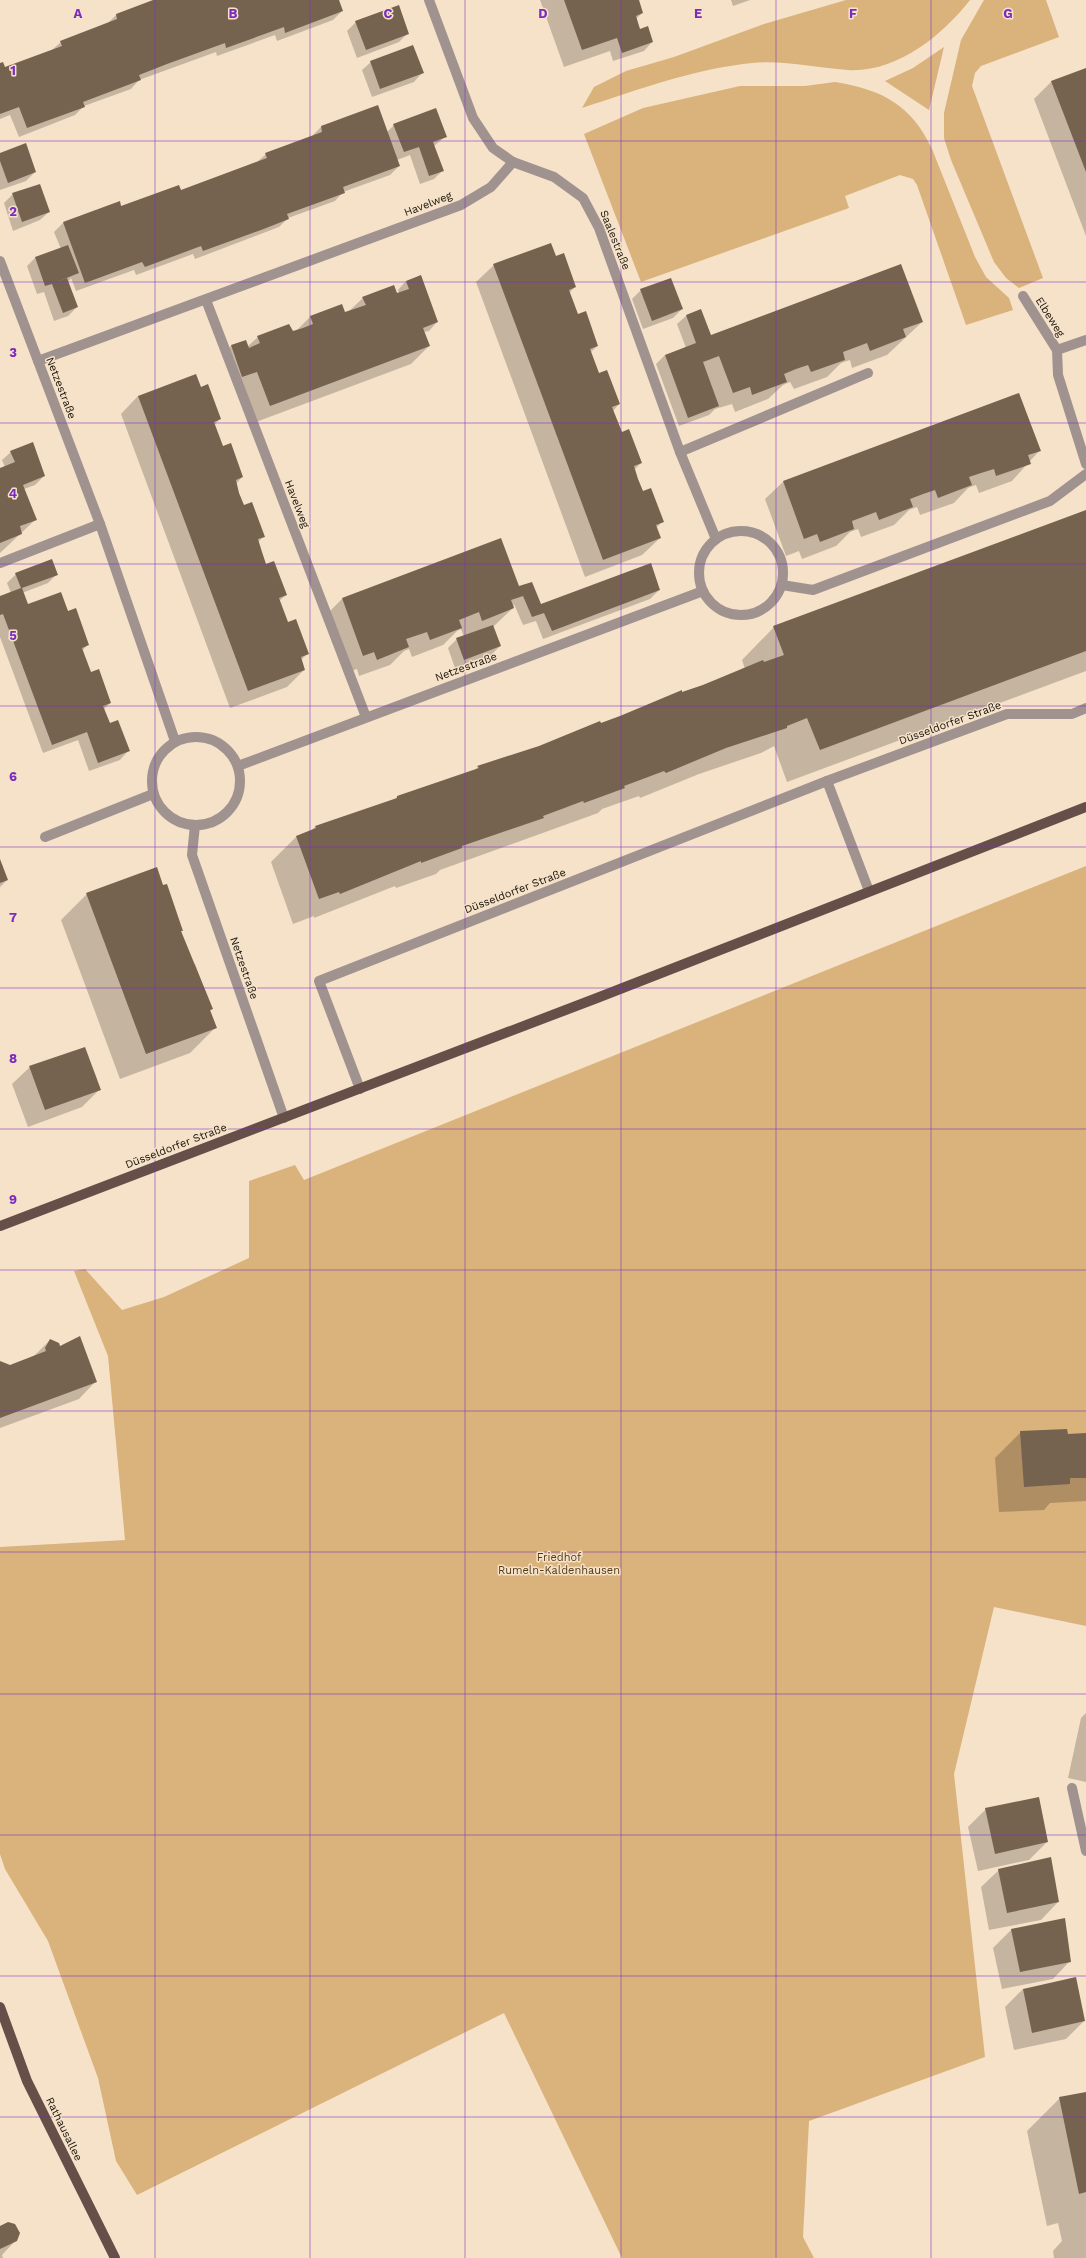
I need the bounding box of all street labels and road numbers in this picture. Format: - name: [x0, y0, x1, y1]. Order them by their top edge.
- street label: Havelweg: [402, 189, 454, 219]
- street label: Saalestraße: [597, 208, 633, 272]
- street label: Elbeweg: [1033, 295, 1067, 340]
- street label: Netzestraße: [43, 355, 79, 421]
- street label: Havelweg: [282, 478, 312, 530]
- street label: Netzestraße: [433, 650, 499, 684]
- street label: Düsseldorfer Straße: [897, 698, 1003, 748]
- street label: Düsseldorfer Straße: [462, 866, 568, 916]
- street label: Netzestraße: [227, 935, 261, 1001]
- street label: Düsseldorfer Straße: [123, 1121, 229, 1171]
- street label: Rathausallee: [43, 2095, 85, 2163]

